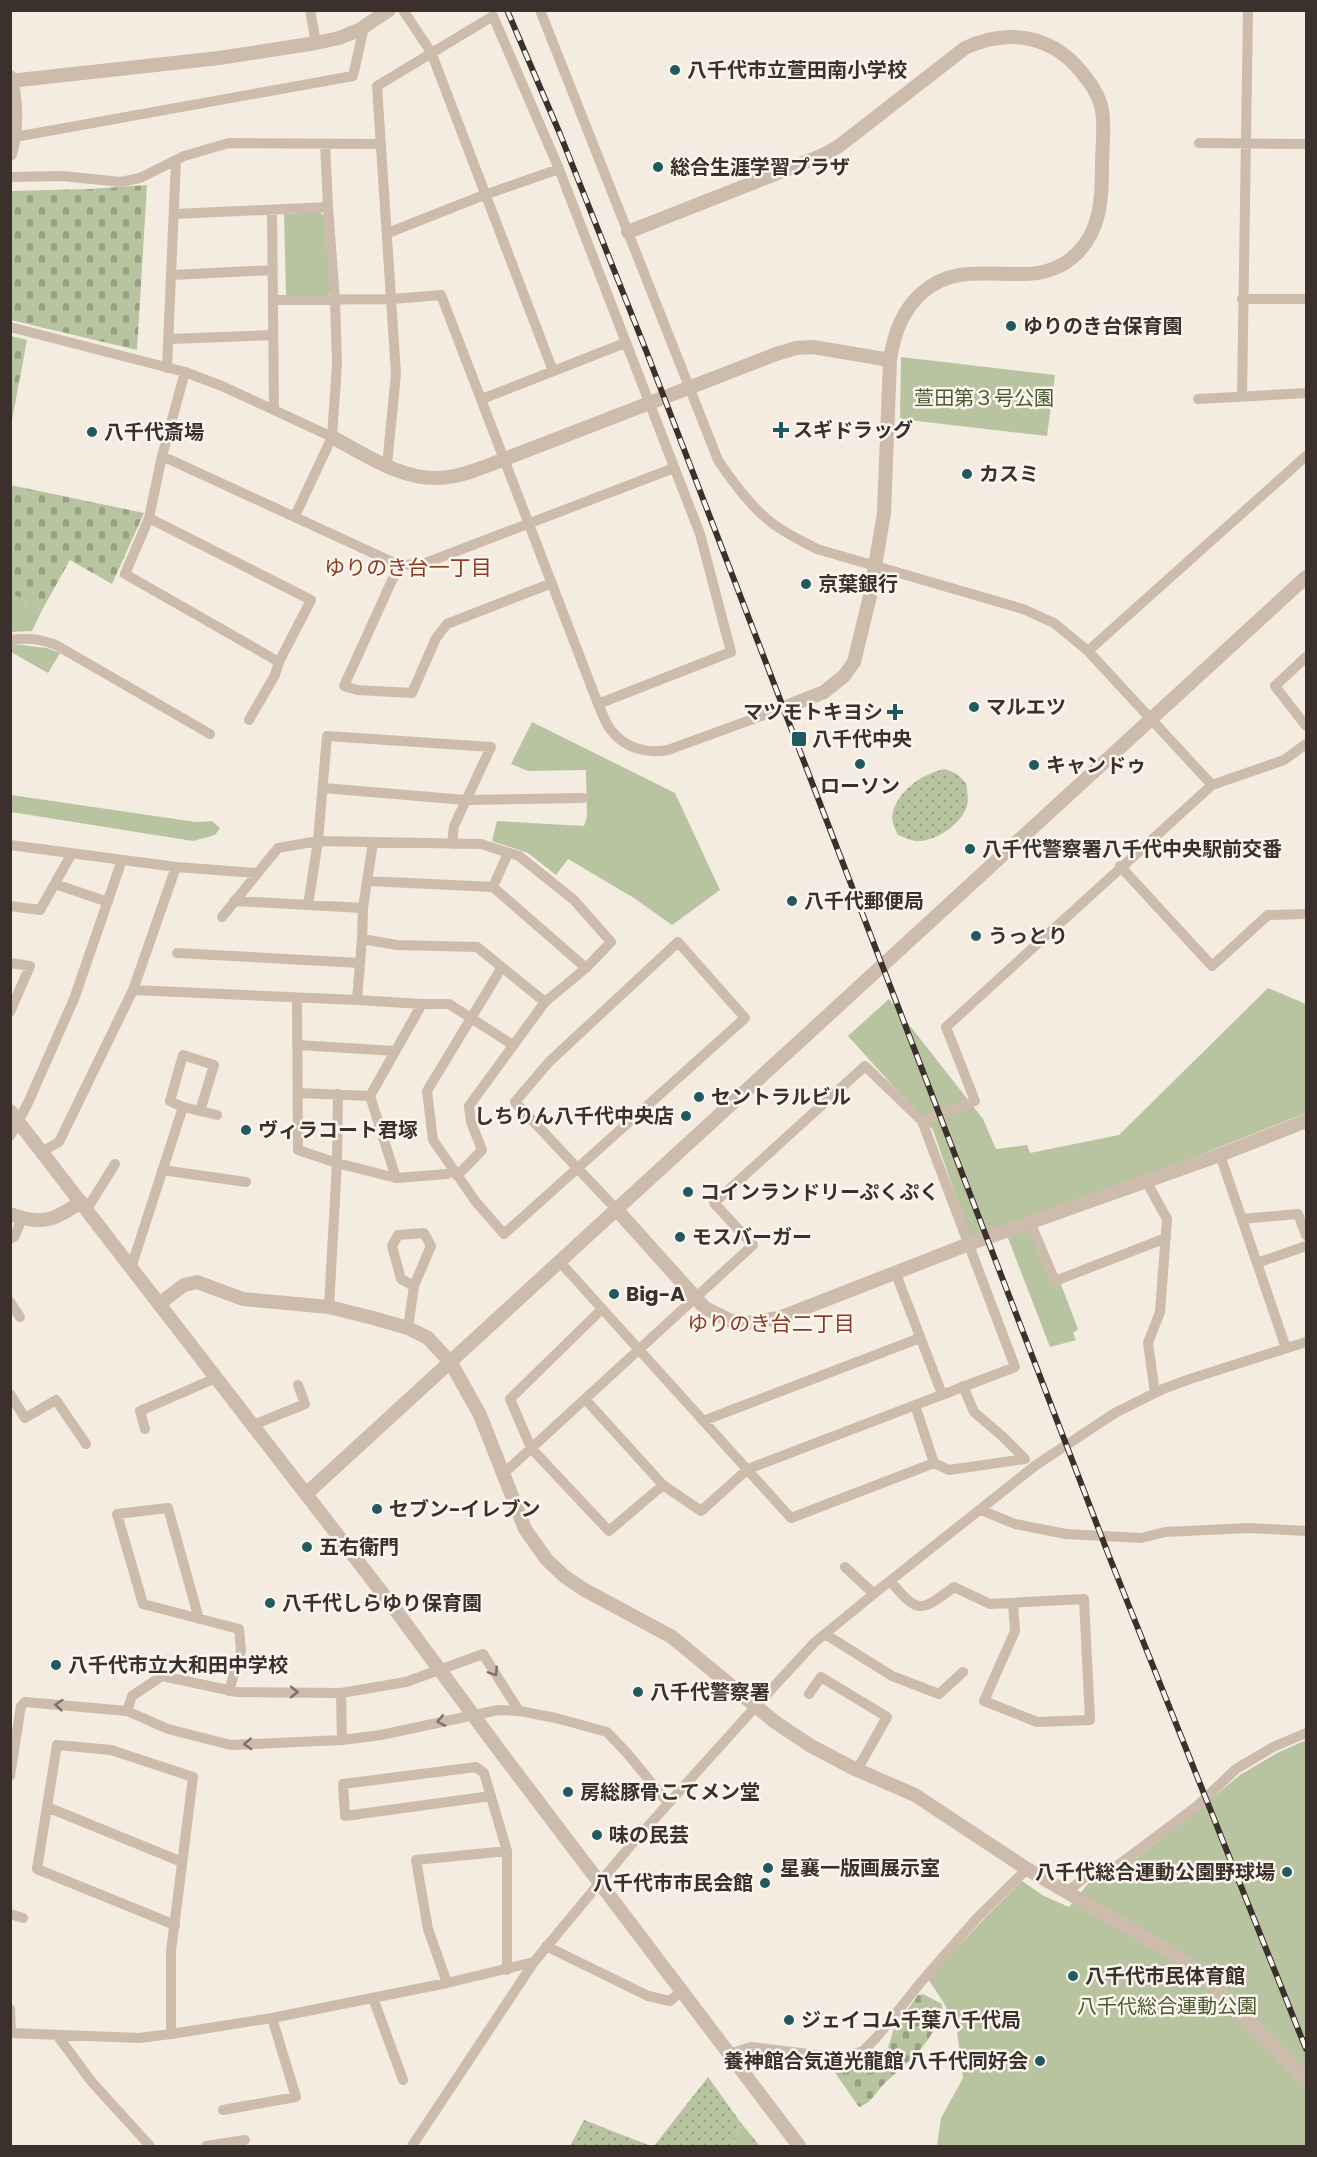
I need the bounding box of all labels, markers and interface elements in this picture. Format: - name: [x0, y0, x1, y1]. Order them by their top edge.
- place label: 八千代市立萱田南小学校: [687, 56, 907, 84]
- marker: 八千代市立萱田南小学校: [668, 63, 682, 77]
- place label: 総合生涯学習プラザ: [670, 153, 850, 181]
- marker: 総合生涯学習プラザ: [651, 160, 665, 174]
- place label: ゆりのき台保育園: [1023, 312, 1182, 340]
- marker: ゆりのき台保育園: [1004, 319, 1018, 333]
- park label: 萱田第３号公園: [914, 384, 1054, 412]
- place label: スギドラッグ: [793, 416, 913, 444]
- place label: 八千代斎場: [104, 418, 204, 446]
- marker: スギドラッグ: [774, 423, 788, 437]
- marker: 八千代斎場: [85, 425, 99, 439]
- place label: カスミ: [979, 460, 1039, 488]
- marker: カスミ: [960, 467, 974, 481]
- district label: ゆりのき台一丁目: [324, 553, 492, 582]
- place label: 京葉銀行: [818, 570, 898, 598]
- marker: 京葉銀行: [799, 577, 813, 591]
- place label: マルエツ: [986, 693, 1066, 721]
- place label: マツモトキヨシ: [743, 698, 883, 726]
- marker: マルエツ: [967, 700, 981, 714]
- marker: マツモトキヨシ: [888, 705, 902, 719]
- place label: 八千代中央: [812, 725, 912, 753]
- marker: 八千代中央: [790, 730, 808, 748]
- place label: キャンドゥ: [1046, 751, 1146, 779]
- marker: ローソン: [853, 757, 867, 771]
- marker: キャンドゥ: [1027, 758, 1041, 772]
- place label: ローソン: [820, 772, 900, 800]
- place label: 八千代警察署八千代中央駅前交番: [982, 835, 1282, 863]
- marker: 八千代警察署八千代中央駅前交番: [963, 842, 977, 856]
- place label: 八千代郵便局: [804, 887, 924, 915]
- marker: 八千代郵便局: [785, 894, 799, 908]
- place label: うっとり: [988, 922, 1068, 950]
- marker: うっとり: [969, 929, 983, 943]
- place label: セントラルビル: [711, 1083, 851, 1111]
- marker: セントラルビル: [692, 1090, 706, 1104]
- place label: しちりん八千代中央店: [474, 1102, 674, 1130]
- marker: しちりん八千代中央店: [679, 1109, 693, 1123]
- place label: ヴィラコート君塚: [258, 1116, 418, 1144]
- marker: ヴィラコート君塚: [239, 1123, 253, 1137]
- place label: コインランドリーぷくぷく: [700, 1178, 939, 1206]
- marker: コインランドリーぷくぷく: [681, 1185, 695, 1199]
- place label: モスバーガー: [692, 1223, 812, 1251]
- marker: モスバーガー: [673, 1230, 687, 1244]
- place label: Big-A: [626, 1280, 685, 1308]
- marker: Big-A: [607, 1287, 621, 1301]
- district label: ゆりのき台二丁目: [687, 1309, 855, 1338]
- place label: セブン-イレブン: [389, 1495, 541, 1523]
- marker: セブン-イレブン: [370, 1502, 384, 1516]
- place label: 五右衛門: [319, 1533, 399, 1561]
- marker: 五右衛門: [300, 1540, 314, 1554]
- place label: 八千代しらゆり保育園: [282, 1589, 482, 1617]
- marker: 八千代しらゆり保育園: [263, 1596, 277, 1610]
- place label: 八千代市立大和田中学校: [68, 1651, 288, 1679]
- marker: 八千代市立大和田中学校: [49, 1658, 63, 1672]
- one-way arrow: [487, 1666, 499, 1676]
- place label: 八千代警察署: [650, 1678, 770, 1706]
- marker: 八千代警察署: [631, 1685, 645, 1699]
- one-way arrow: [289, 1686, 298, 1698]
- one-way arrow: [54, 1699, 64, 1712]
- one-way arrow: [436, 1714, 446, 1727]
- one-way arrow: [243, 1737, 252, 1750]
- place label: 房総豚骨こてメン堂: [580, 1778, 760, 1806]
- marker: 房総豚骨こてメン堂: [561, 1785, 575, 1799]
- place label: 味の民芸: [609, 1821, 689, 1849]
- marker: 味の民芸: [590, 1828, 604, 1842]
- place label: 星襄一版画展示室: [780, 1854, 940, 1882]
- place label: 八千代総合運動公園野球場: [1035, 1858, 1275, 1886]
- marker: 星襄一版画展示室: [761, 1861, 775, 1875]
- marker: 八千代総合運動公園野球場: [1280, 1865, 1294, 1879]
- place label: 八千代市市民会館: [593, 1869, 753, 1897]
- marker: 八千代市市民会館: [758, 1876, 772, 1890]
- place label: 八千代市民体育館: [1085, 1962, 1245, 1990]
- marker: 八千代市民体育館: [1066, 1969, 1080, 1983]
- park label: 八千代総合運動公園: [1077, 1992, 1257, 2020]
- place label: ジェイコム千葉八千代局: [801, 2006, 1021, 2034]
- marker: ジェイコム千葉八千代局: [782, 2013, 796, 2027]
- place label: 養神館合気道光龍館 八千代同好会: [724, 2047, 1028, 2075]
- marker: 養神館合気道光龍館 八千代同好会: [1033, 2054, 1047, 2068]

